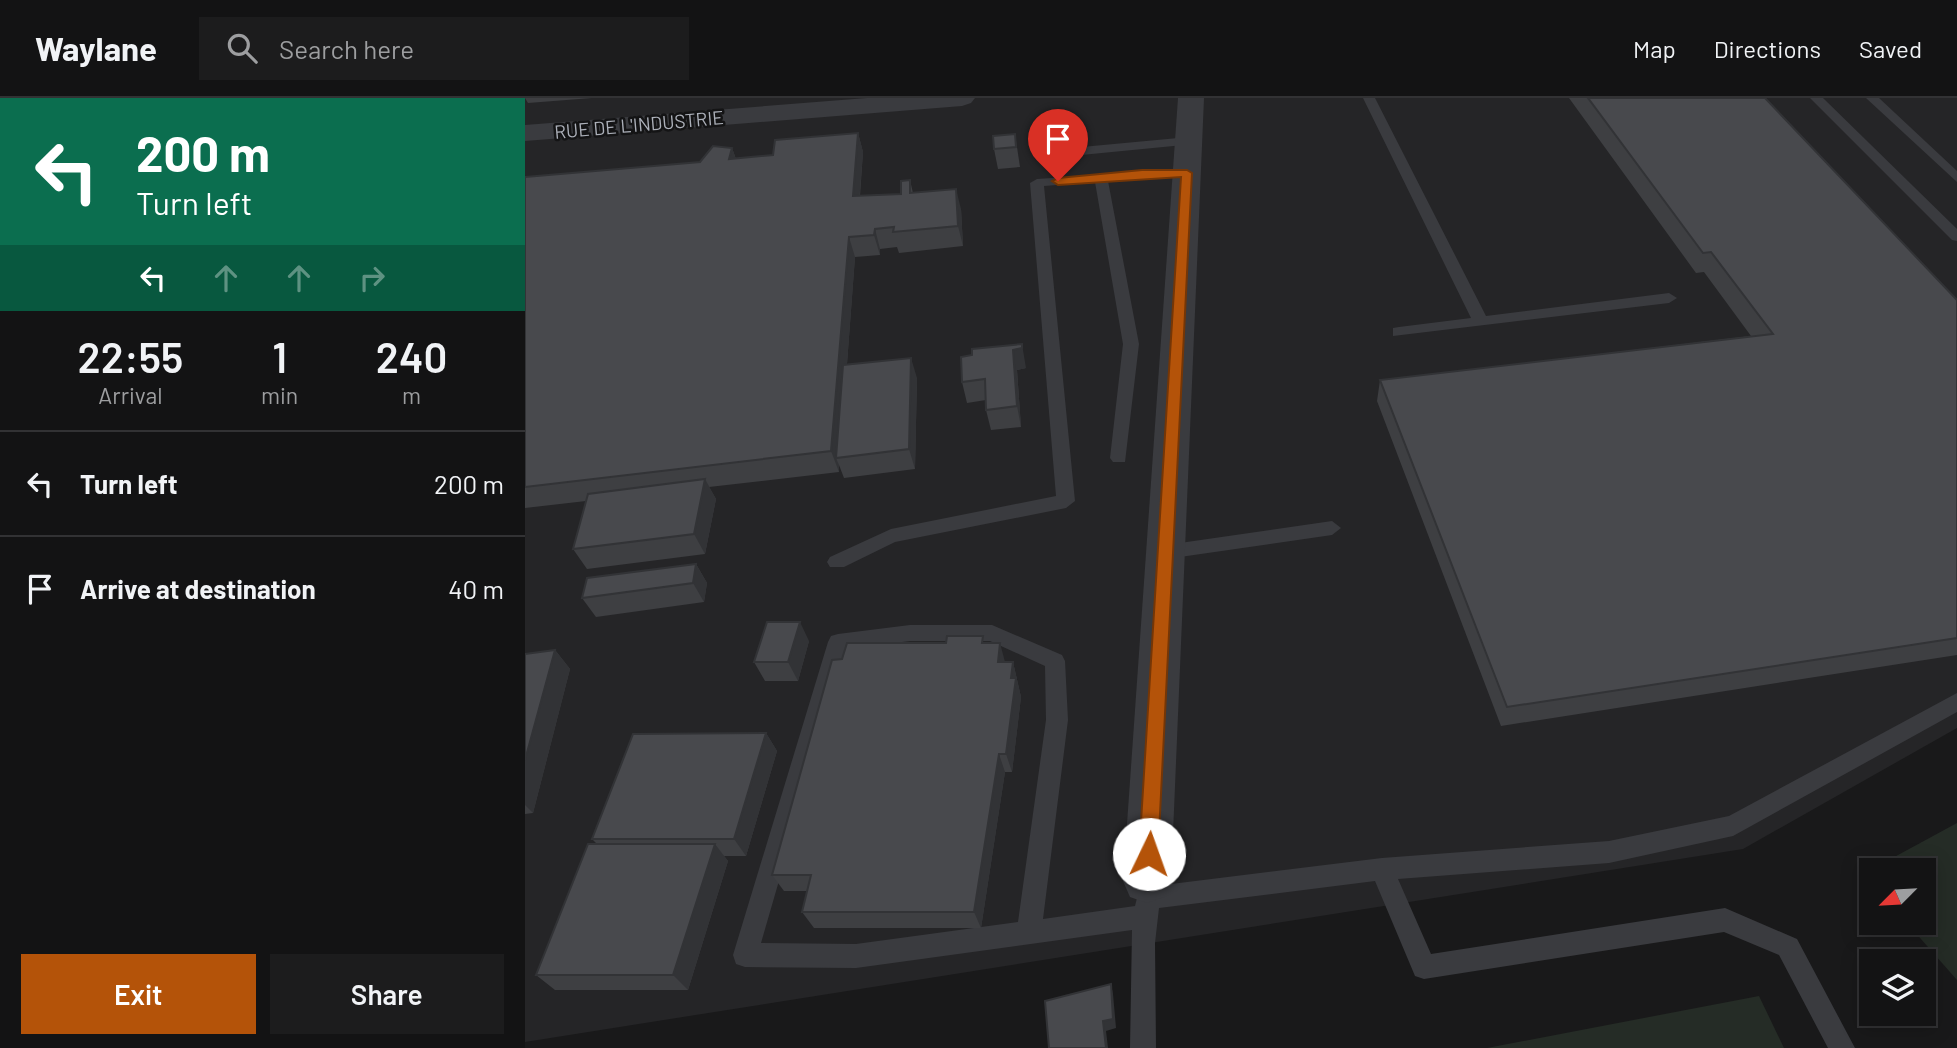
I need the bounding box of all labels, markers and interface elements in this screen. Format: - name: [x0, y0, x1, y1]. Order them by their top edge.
- search box: [199, 17, 689, 80]
- text: Waylane: [35, 28, 157, 68]
- icon: search: [223, 29, 261, 67]
- text: Search here: [279, 33, 414, 64]
- text: Map: [1633, 34, 1676, 63]
- text: Directions: [1714, 34, 1821, 63]
- text: Saved: [1859, 34, 1922, 63]
- street label: RUE DE L'INDUSTRIE: [553, 105, 725, 143]
- pin: [1028, 109, 1088, 181]
- icon: arrive: [1039, 120, 1077, 158]
- text: 200 m: [136, 123, 270, 182]
- icon: left: [21, 126, 112, 217]
- text: Turn left: [136, 183, 253, 221]
- icon: left: [134, 259, 172, 297]
- icon: ahead: [207, 259, 245, 297]
- icon: ahead: [280, 259, 318, 297]
- icon: right: [353, 259, 391, 297]
- text: 22:55: [78, 331, 183, 381]
- text: 1: [272, 331, 287, 381]
- text: 240: [376, 331, 447, 381]
- text: Arrival: [98, 381, 163, 409]
- text: min: [261, 381, 298, 409]
- text: m: [402, 381, 421, 409]
- icon: left: [21, 465, 59, 503]
- text: Turn left: [80, 468, 178, 499]
- text: 200 m: [434, 468, 504, 499]
- icon: arrive: [21, 570, 59, 608]
- text: Arrive at destination: [80, 573, 316, 604]
- text: 40 m: [448, 573, 504, 604]
- position arrow: [1112, 817, 1186, 891]
- north arrow: [1859, 858, 1935, 934]
- map controls: [1859, 858, 1936, 1026]
- button: layers: [1859, 949, 1936, 1026]
- button: Exit: [21, 954, 256, 1034]
- button: Share: [270, 954, 504, 1034]

